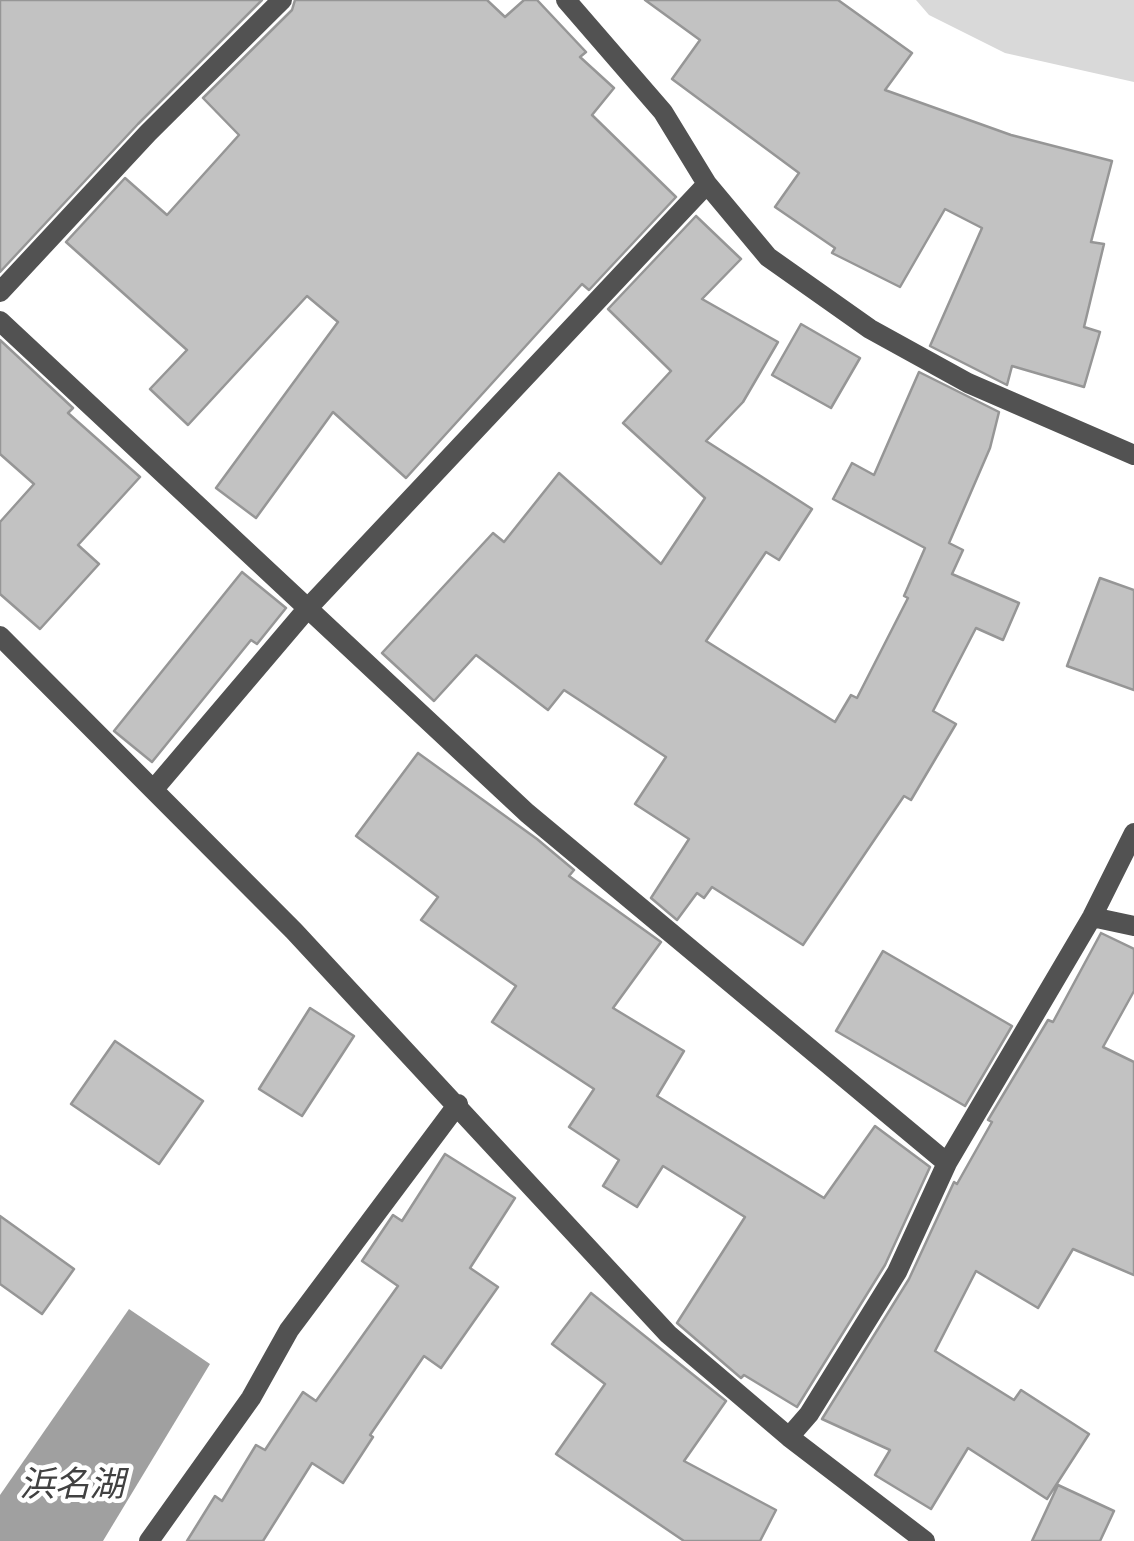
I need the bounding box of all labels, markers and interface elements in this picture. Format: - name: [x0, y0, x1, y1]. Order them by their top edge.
- water label: 浜名湖: [20, 1466, 124, 1508]

